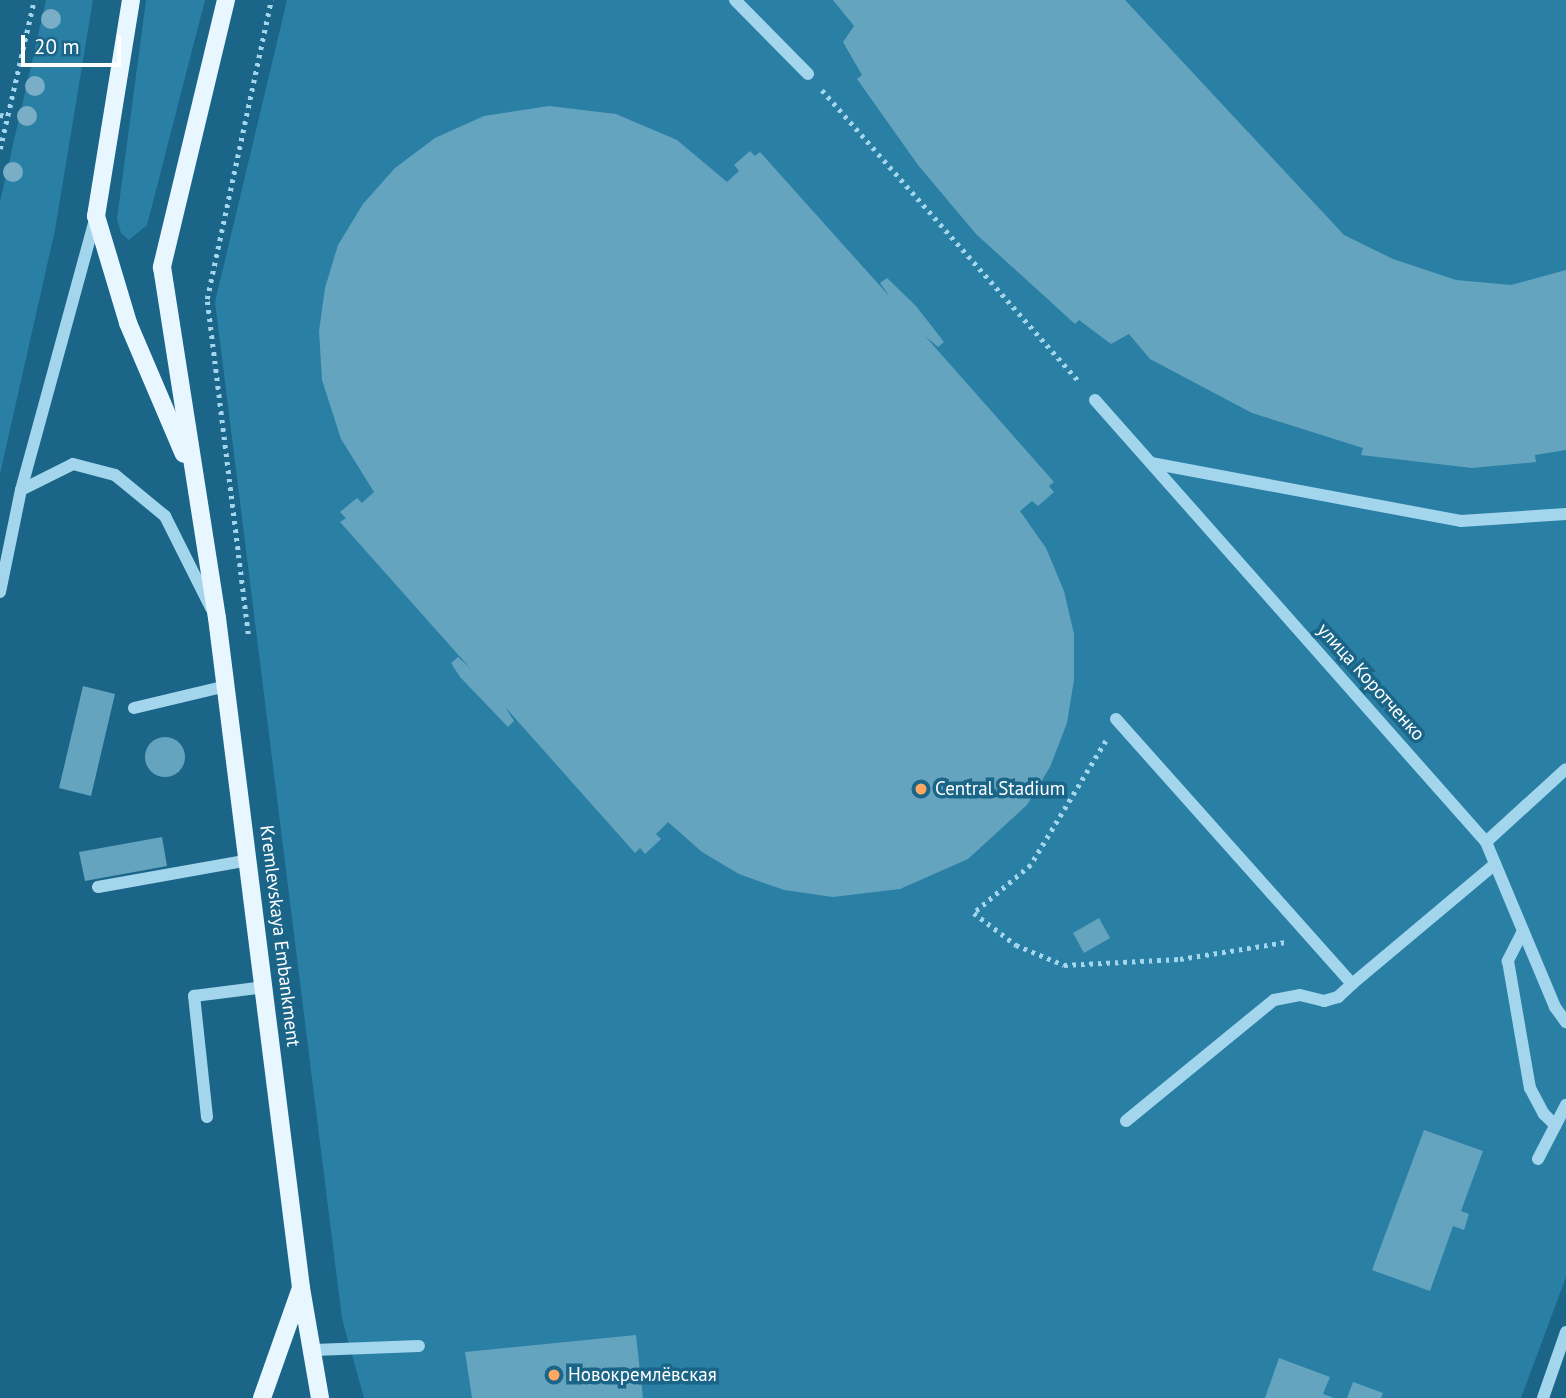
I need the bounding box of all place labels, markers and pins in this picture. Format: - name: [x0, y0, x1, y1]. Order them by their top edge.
- place label: Central Stadium: [935, 778, 1065, 800]
- marker: Central Stadium: [913, 781, 929, 797]
- place label: Новокремлёвская: [568, 1364, 717, 1386]
- marker: Новокремлёвская: [546, 1367, 562, 1383]

